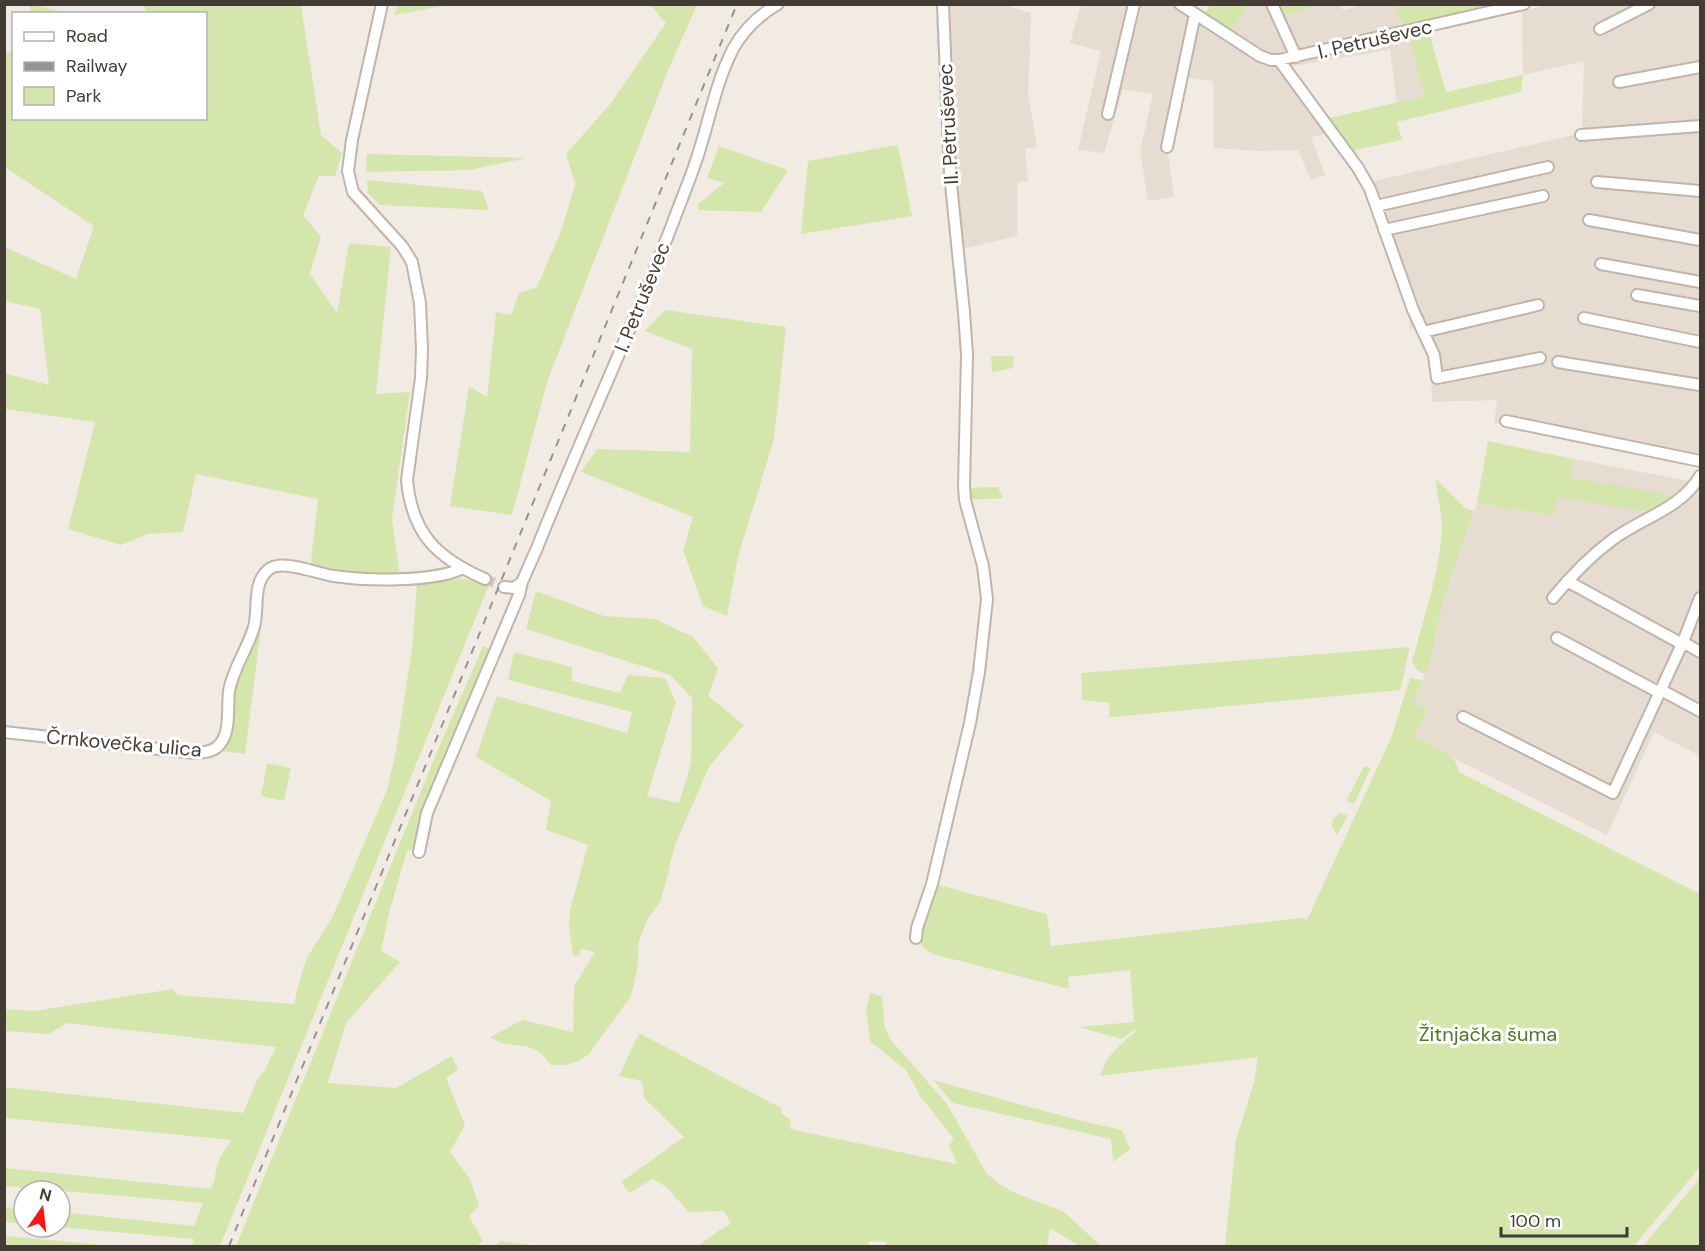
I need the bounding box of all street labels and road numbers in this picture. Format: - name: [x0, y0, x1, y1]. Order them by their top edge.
- street label: I. Petruševec: [1315, 13, 1435, 65]
- street label: II. Petruševec: [932, 63, 964, 185]
- street label: I. Petruševec: [608, 238, 676, 356]
- street label: Črnkovečka ulica: [45, 723, 203, 763]

